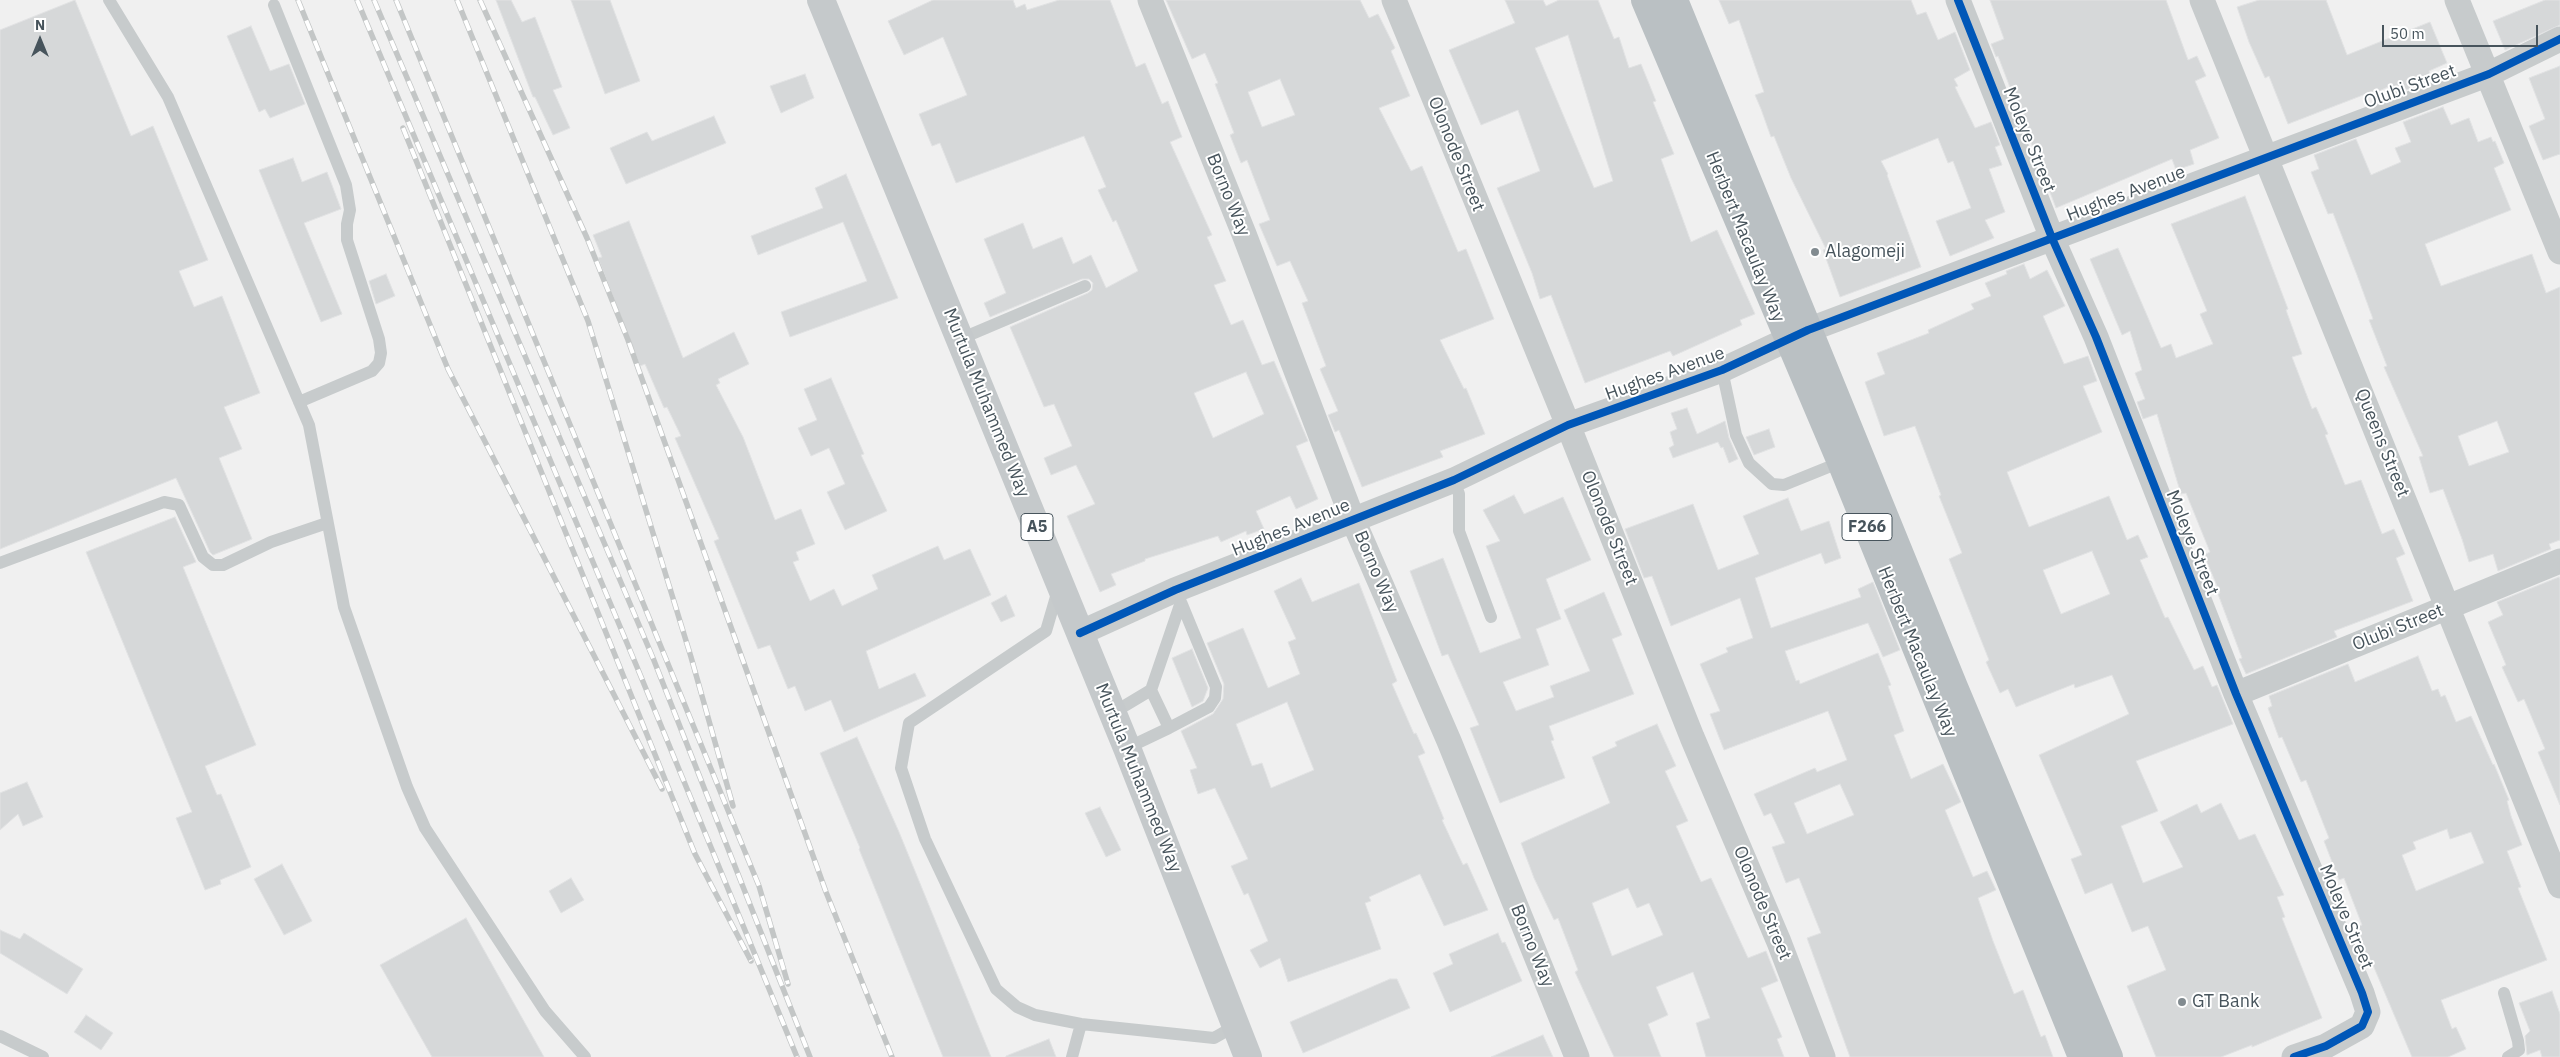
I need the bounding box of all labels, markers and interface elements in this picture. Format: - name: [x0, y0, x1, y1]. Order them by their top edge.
- north arrow: [15, 15, 65, 65]
- scale bar: [2385, 15, 2541, 47]
- text: N: [35, 16, 45, 34]
- text: 50 m: [2390, 24, 2425, 43]
- street label: Olubi Street: [2361, 60, 2459, 114]
- street label: Moleye Street: [1998, 84, 2060, 196]
- street label: Olonode Street: [1423, 93, 1489, 215]
- street label: Herbert Macaulay Way: [1701, 149, 1789, 325]
- street label: Borno Way: [1202, 150, 1254, 240]
- street label: Hughes Avenue: [2063, 161, 2189, 227]
- place label: Alagomeji: [1825, 241, 1905, 263]
- marker: Alagomeji: [1809, 246, 1821, 258]
- street label: Murtula Muhammed Way: [938, 305, 1034, 501]
- street label: Hughes Avenue: [1602, 342, 1728, 406]
- street label: Queens Street: [2350, 385, 2414, 501]
- street label: Olonode Street: [1576, 467, 1642, 589]
- street label: Moleye Street: [2161, 487, 2223, 599]
- street label: Hughes Avenue: [1229, 494, 1353, 562]
- road number: A5: [1021, 514, 1053, 540]
- road number: F266: [1842, 514, 1892, 540]
- street label: Borno Way: [1349, 528, 1403, 616]
- street label: Herbert Macaulay Way: [1873, 564, 1961, 740]
- street label: Olubi Street: [2349, 600, 2447, 656]
- street label: Murtula Muhammed Way: [1090, 680, 1186, 876]
- street label: Olonode Street: [1728, 843, 1796, 963]
- street label: Moleye Street: [2314, 861, 2378, 973]
- street label: Borno Way: [1506, 901, 1558, 991]
- place label: GT Bank: [2192, 991, 2259, 1013]
- marker: GT Bank: [2176, 996, 2188, 1008]

